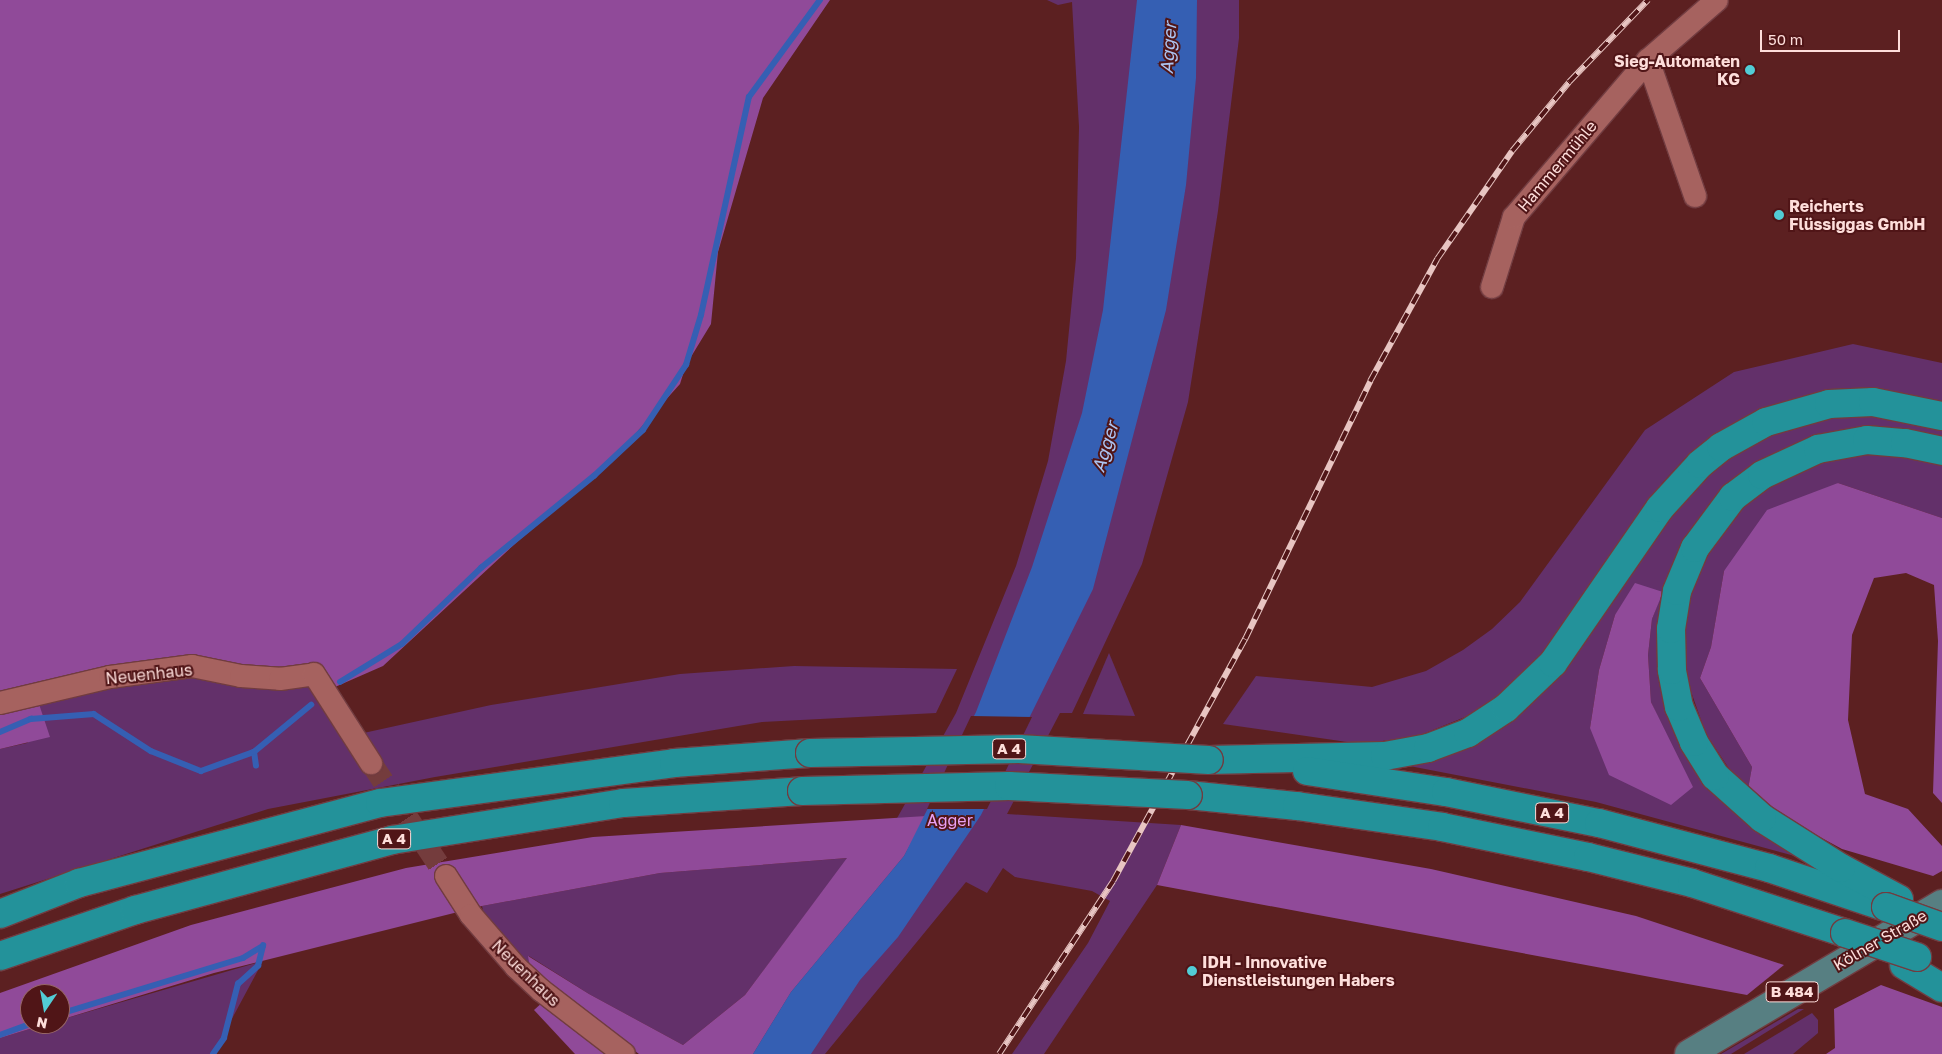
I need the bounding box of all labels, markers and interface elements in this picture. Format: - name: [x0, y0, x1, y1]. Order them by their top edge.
- scale bar: [1762, 20, 1902, 52]
- water label: Agger: [1155, 22, 1181, 74]
- text: 50 m: [1768, 30, 1803, 48]
- place label: Sieg-Automaten KG: [1614, 51, 1740, 89]
- marker: Sieg-Automaten KG: [1744, 64, 1756, 76]
- street label: Hammermühle: [1513, 117, 1601, 215]
- place label: Reicherts Flüssiggas GmbH: [1789, 196, 1925, 234]
- marker: Reicherts Flüssiggas GmbH: [1773, 209, 1785, 221]
- water label: Agger: [1087, 419, 1123, 475]
- street label: Neuenhaus: [105, 660, 193, 688]
- road number: A 4: [992, 736, 1026, 762]
- road number: A 4: [1534, 800, 1570, 826]
- park label: Agger: [927, 810, 973, 830]
- road number: A 4: [376, 826, 412, 852]
- street label: Kölner Straße: [1830, 905, 1930, 975]
- street label: Neuenhaus: [488, 936, 564, 1010]
- place label: IDH - Innovative Dienstleistungen Habers: [1202, 952, 1395, 990]
- marker: IDH - Innovative Dienstleistungen Habers: [1186, 965, 1198, 977]
- road number: B 484: [1764, 980, 1820, 1004]
- north arrow: [20, 984, 70, 1034]
- text: N: [35, 1014, 49, 1033]

